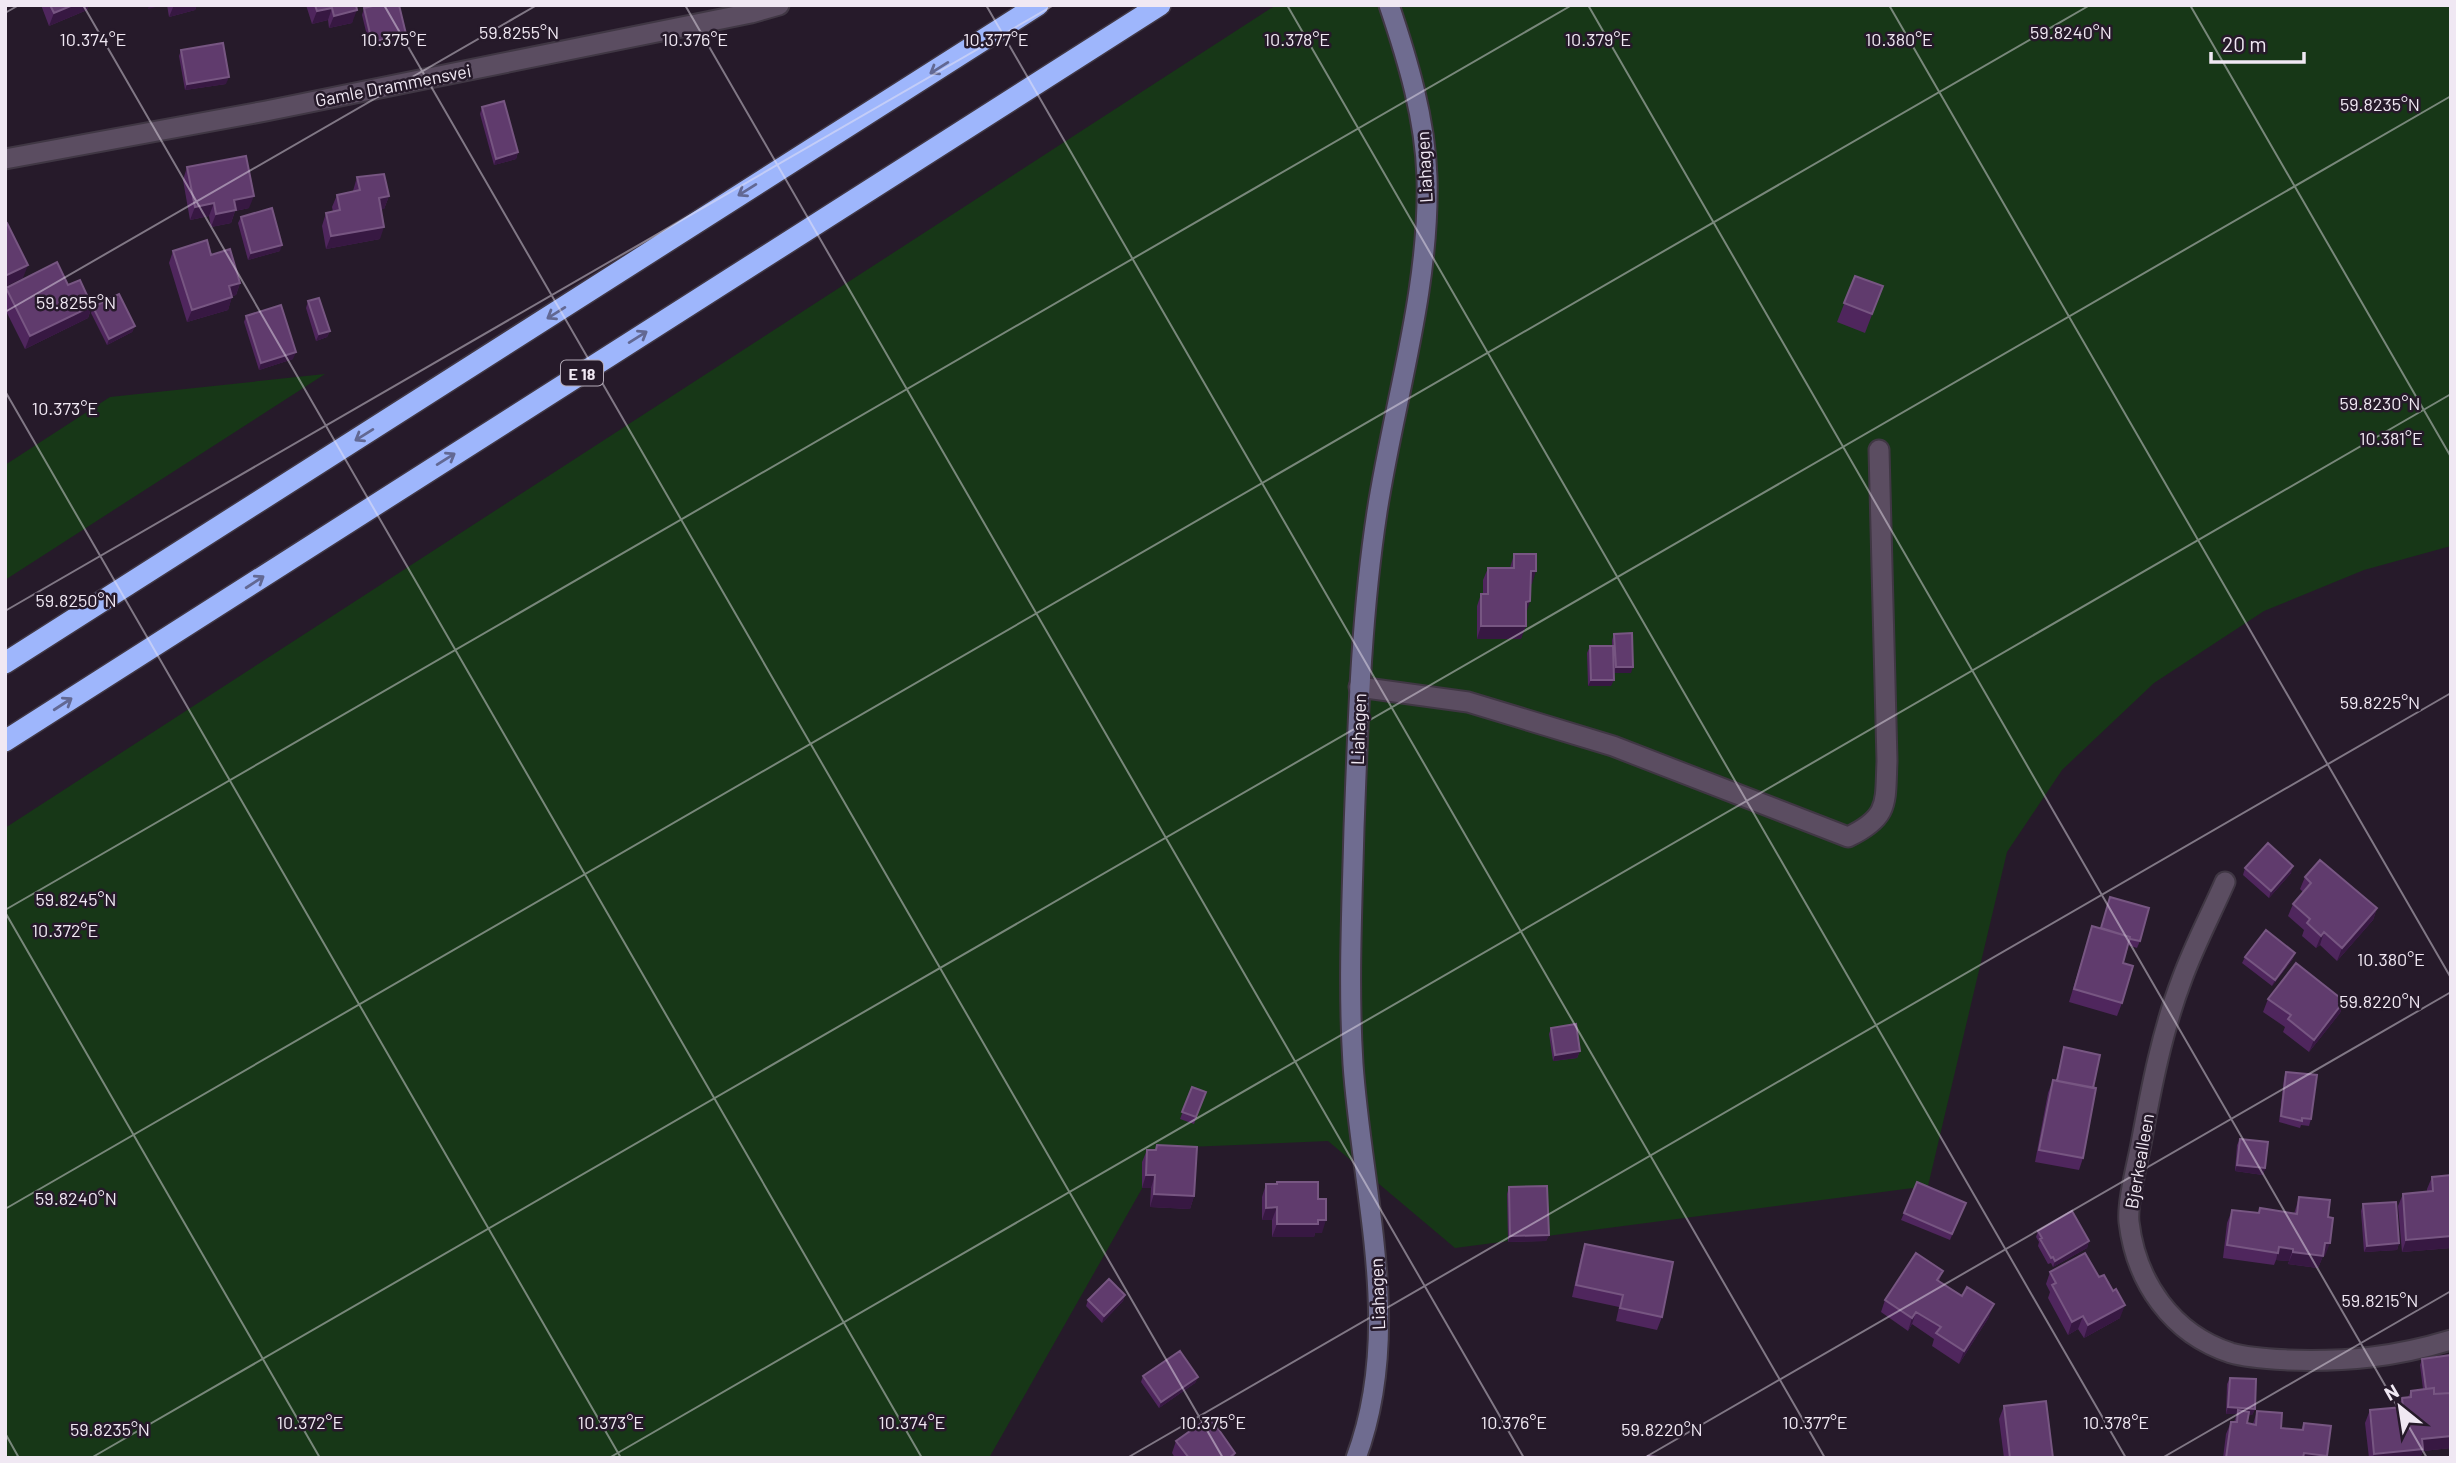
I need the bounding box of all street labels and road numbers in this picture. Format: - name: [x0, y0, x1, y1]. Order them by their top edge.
- street label: Gamle Drammensvei: [313, 59, 473, 111]
- street label: Liahagen: [1411, 131, 1437, 203]
- road number: E 18: [561, 360, 603, 386]
- street label: Liahagen: [1346, 693, 1370, 765]
- street label: Bjerkealleen: [2120, 1112, 2158, 1210]
- street label: Liahagen: [1365, 1258, 1389, 1330]

